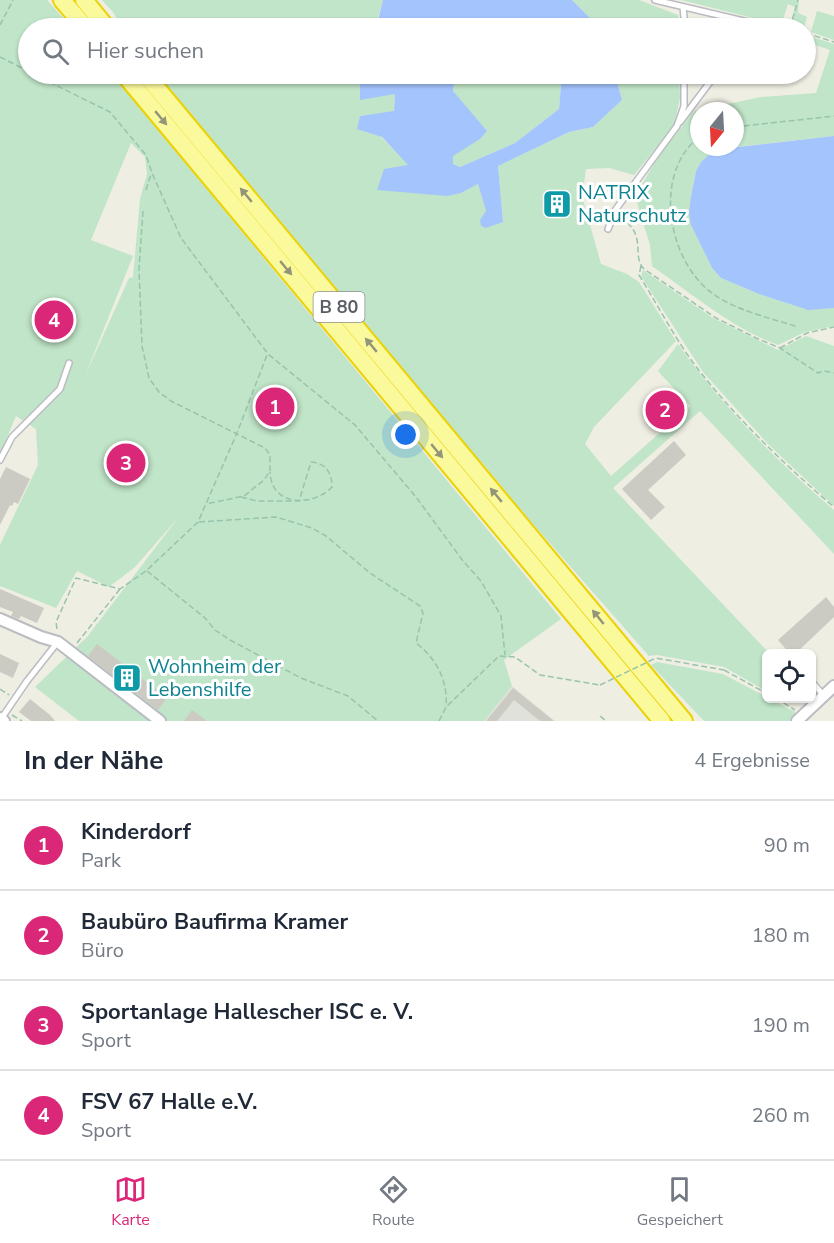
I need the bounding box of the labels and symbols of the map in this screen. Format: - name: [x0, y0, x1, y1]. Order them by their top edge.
- north arrow: [690, 102, 744, 156]
- one-way arrow: [154, 111, 167, 126]
- place label: NATRIX Naturschutz: [578, 179, 686, 229]
- one-way arrow: [240, 188, 253, 203]
- building icon: NATRIX Naturschutz: [541, 188, 573, 220]
- one-way arrow: [279, 260, 292, 275]
- road number: B 80: [314, 292, 364, 322]
- pin: 4: [34, 298, 74, 342]
- one-way arrow: [364, 337, 377, 353]
- pin: 1: [256, 384, 294, 430]
- pin: 2: [646, 388, 684, 432]
- your location: [391, 420, 420, 449]
- pin: 3: [106, 440, 146, 486]
- one-way arrow: [431, 443, 444, 459]
- one-way arrow: [490, 488, 503, 503]
- one-way arrow: [591, 609, 604, 625]
- place label: Wohnheim der Lebenshilfe: [148, 653, 281, 703]
- building icon: Wohnheim der Lebenshilfe: [111, 662, 143, 694]

